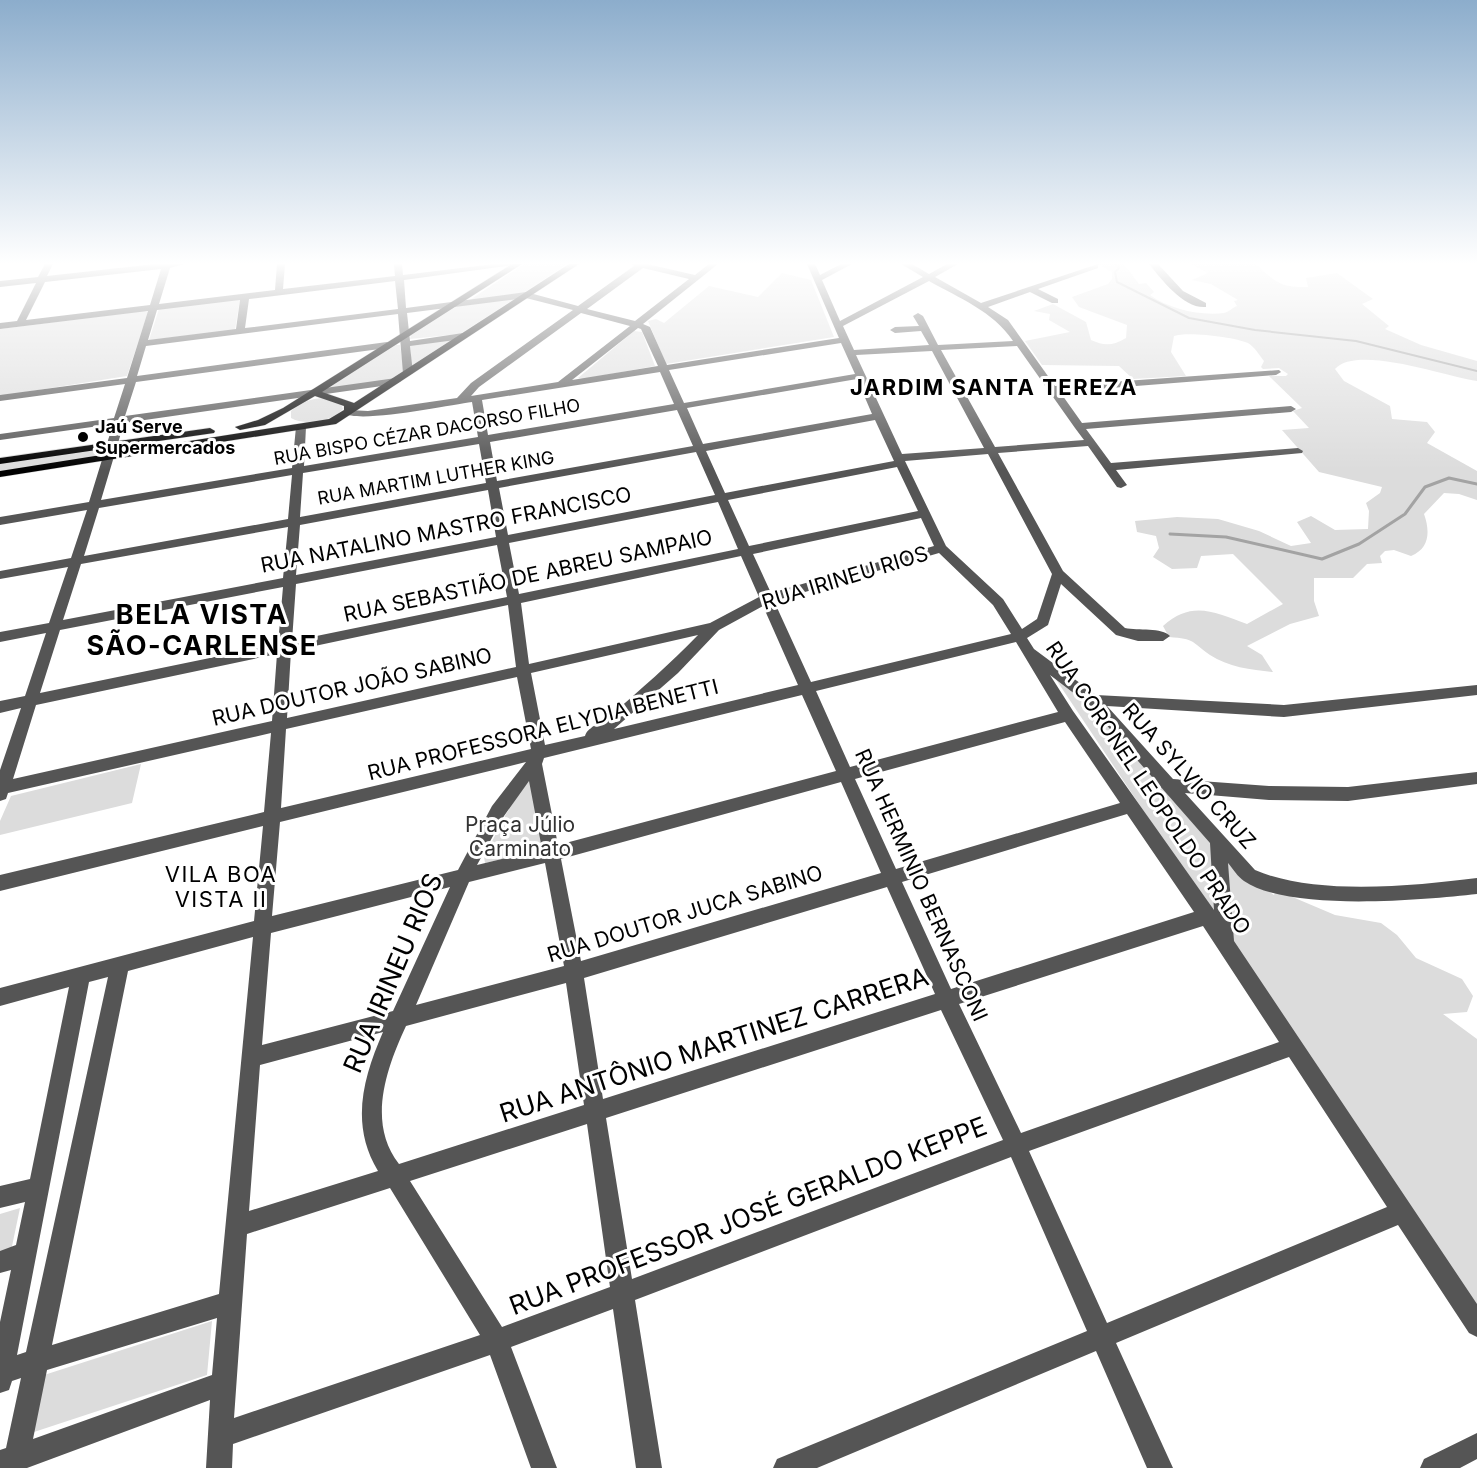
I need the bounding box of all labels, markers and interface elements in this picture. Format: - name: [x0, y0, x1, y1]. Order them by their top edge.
- district label: JARDIM SANTA TEREZA: [850, 374, 1138, 400]
- street label: RUA BISPO CÉZAR DACORSO FILHO: [272, 393, 582, 469]
- place label: Jaú Serve Supermercados: [95, 416, 235, 458]
- marker: Jaú Serve Supermercados: [76, 430, 90, 444]
- street label: RUA MARTIM LUTHER KING: [316, 446, 556, 509]
- street label: RUA NATALINO MASTRO FRANCISCO: [258, 481, 633, 578]
- street label: RUA SEBASTIÃO DE ABREU SAMPAIO: [341, 523, 715, 627]
- street label: RUA IRINEU RIOS: [759, 540, 931, 615]
- district label: BELA VISTA SÃO-CARLENSE: [86, 598, 318, 662]
- street label: RUA CORONEL LEOPOLDO PRADO: [1041, 636, 1256, 939]
- street label: RUA DOUTOR JOÃO SABINO: [209, 641, 494, 731]
- street label: RUA PROFESSORA ELYDIA BENETTI: [365, 674, 721, 785]
- street label: RUA SYLVIO CRUZ: [1117, 698, 1261, 854]
- street label: RUA HERMINIO BERNASCONI: [850, 745, 993, 1025]
- park label: Praça Júlio Carminato: [465, 812, 575, 861]
- street label: RUA DOUTOR JUCA SABINO: [544, 860, 826, 967]
- district label: VILA BOA VISTA II: [165, 861, 277, 912]
- street label: RUA IRINEU RIOS: [337, 868, 449, 1077]
- street label: RUA ANTÔNIO MARTINEZ CARRERA: [496, 960, 932, 1129]
- street label: RUA PROFESSOR JOSÉ GERALDO KEPPE: [505, 1110, 991, 1321]

